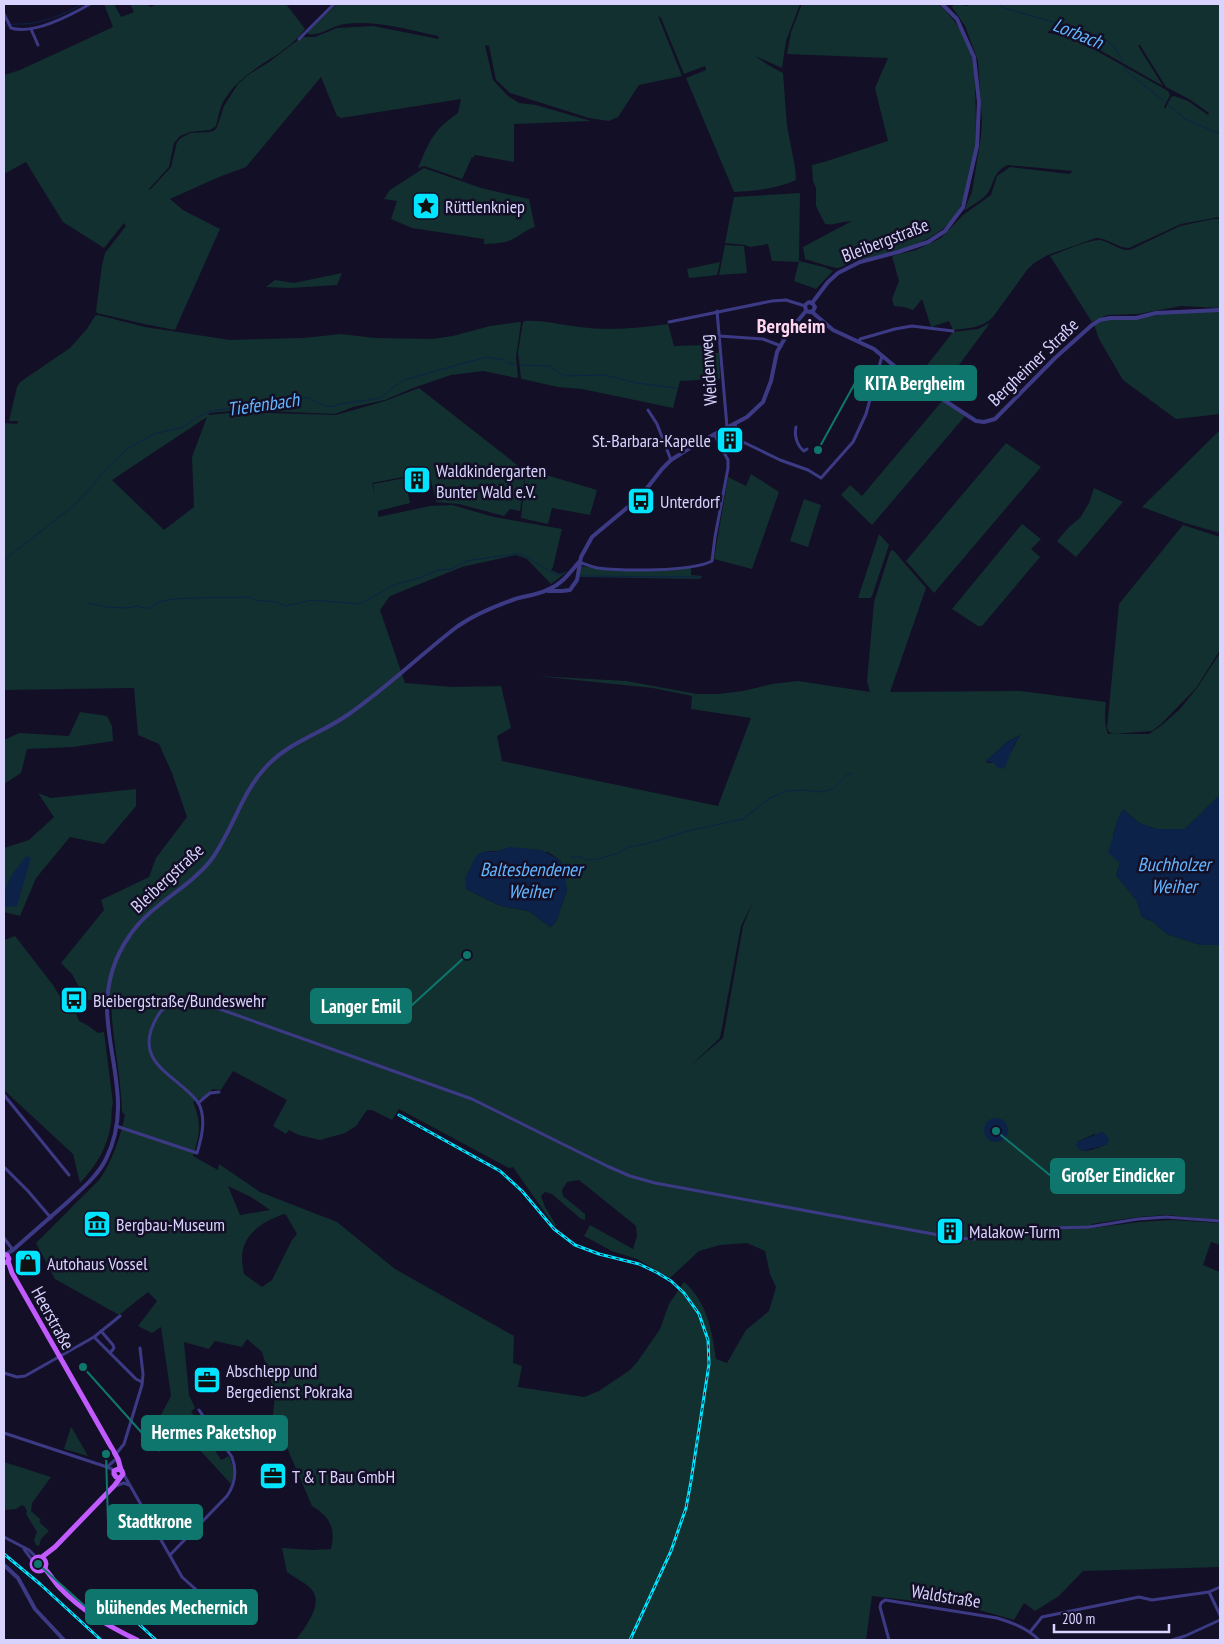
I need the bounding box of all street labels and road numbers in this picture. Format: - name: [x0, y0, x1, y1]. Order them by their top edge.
- street label: Bleibergstraße: [838, 213, 932, 267]
- street label: Bergheimer Straße: [983, 313, 1083, 411]
- street label: Weidenweg: [694, 334, 722, 406]
- street label: Bleibergstraße: [126, 838, 208, 918]
- street label: Heerstraße: [26, 1282, 80, 1354]
- street label: Waldstraße: [910, 1579, 982, 1613]

